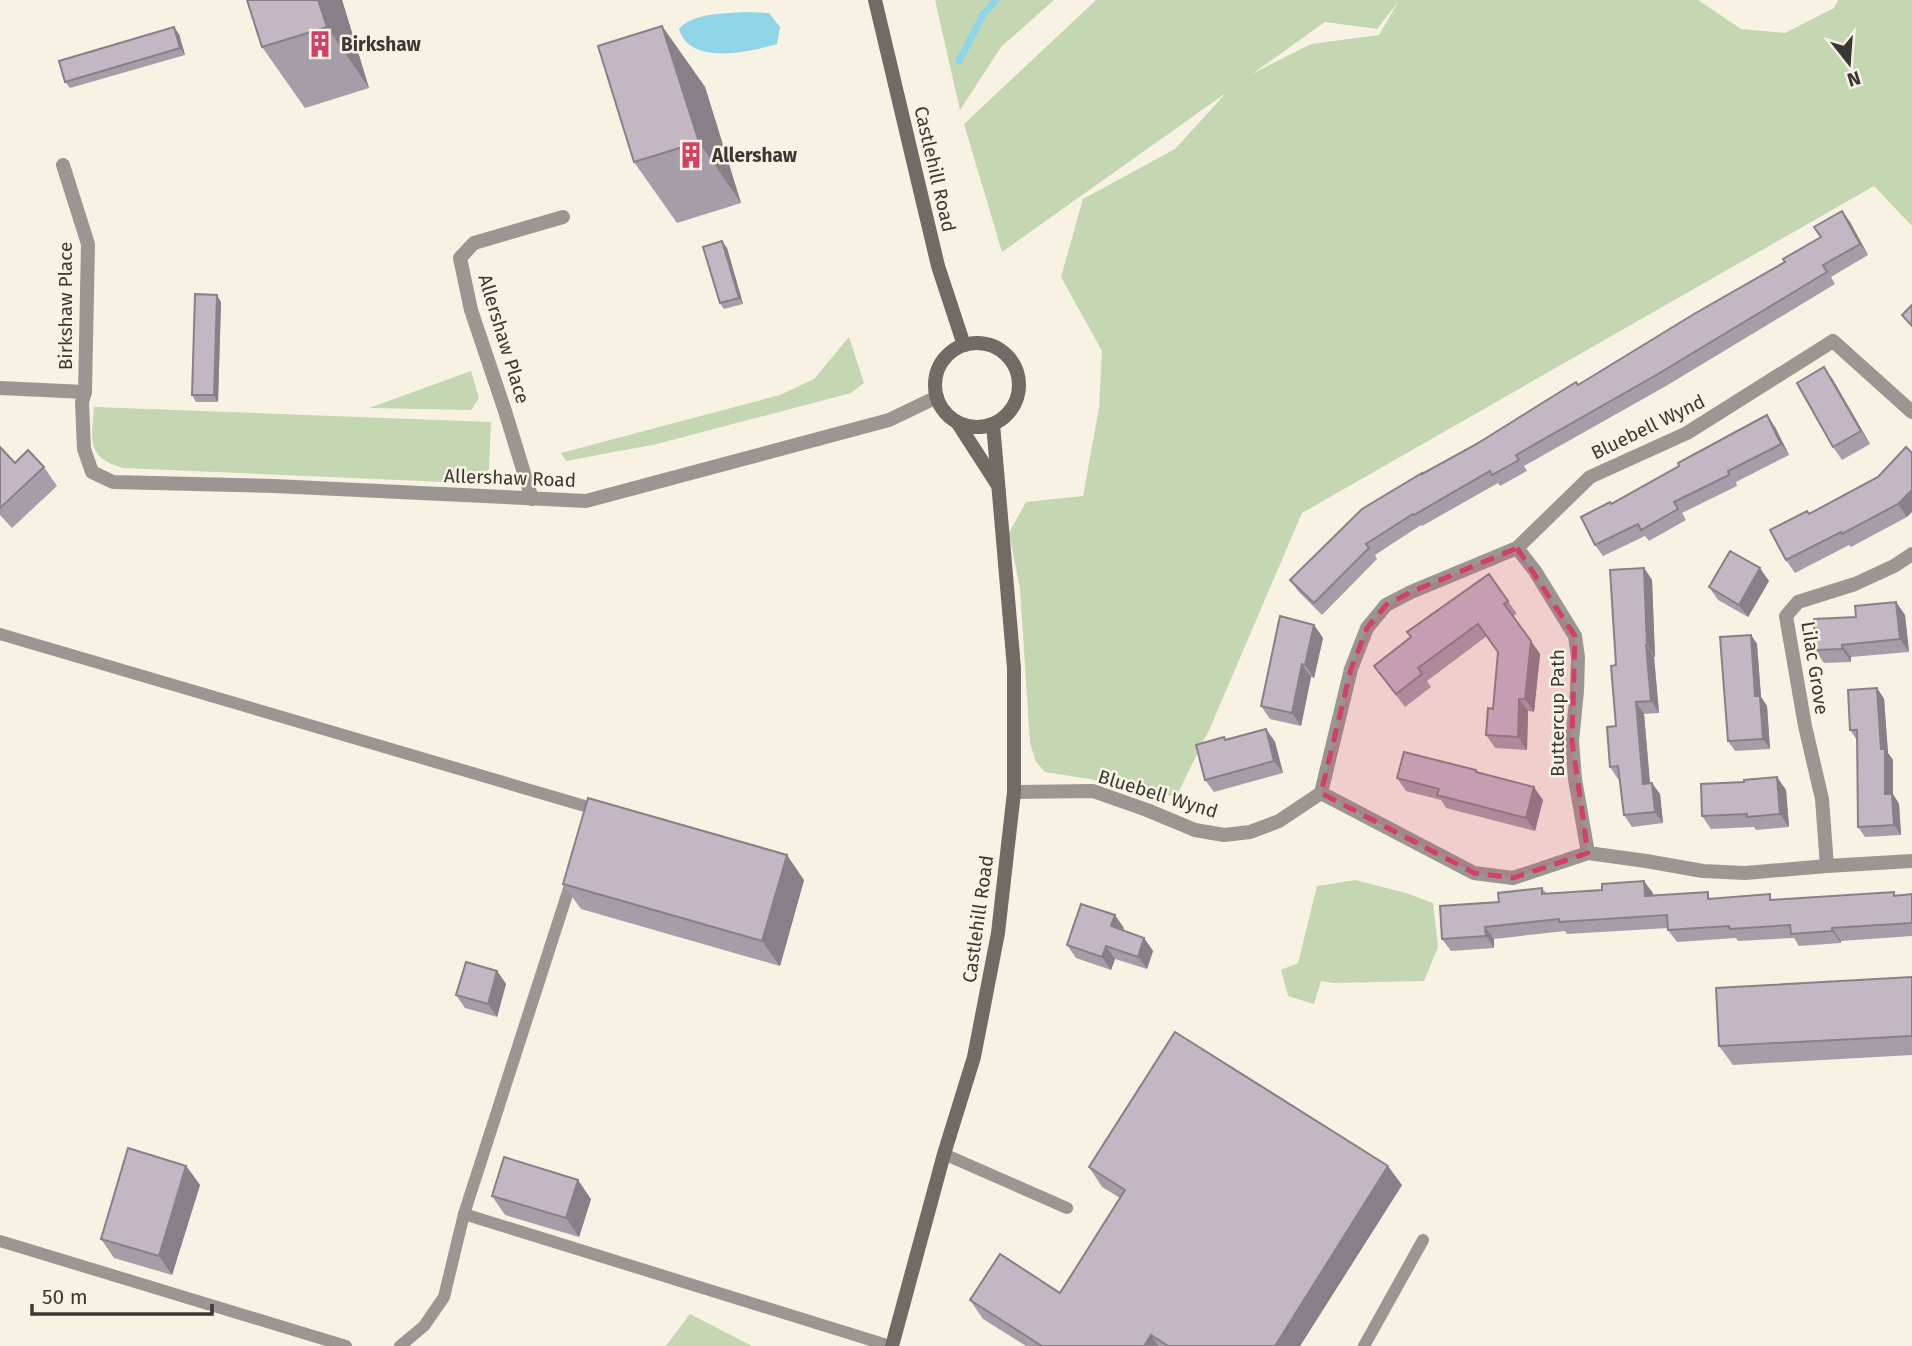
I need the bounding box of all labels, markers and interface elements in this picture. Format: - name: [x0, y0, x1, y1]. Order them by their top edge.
- north arrow: [1814, 28, 1884, 98]
- building icon: Birkshaw: [305, 29, 335, 59]
- place label: Birkshaw: [341, 33, 422, 56]
- text: N: [1844, 66, 1863, 92]
- street label: Castlehill Road: [909, 104, 961, 234]
- building icon: Allershaw: [676, 140, 706, 170]
- place label: Allershaw: [711, 144, 798, 167]
- street label: Birkshaw Place: [54, 242, 77, 370]
- street label: Allershaw Place: [473, 272, 535, 406]
- street label: Bluebell Wynd: [1587, 390, 1709, 464]
- street label: Allershaw Road: [444, 464, 576, 492]
- street label: Lilac Grove: [1796, 620, 1834, 716]
- street label: Buttercup Path: [1546, 649, 1569, 777]
- street label: Bluebell Wynd: [1095, 765, 1221, 823]
- street label: Castlehill Road: [958, 854, 998, 984]
- scale bar: [32, 1272, 212, 1316]
- text: 50 m: [42, 1284, 88, 1310]

